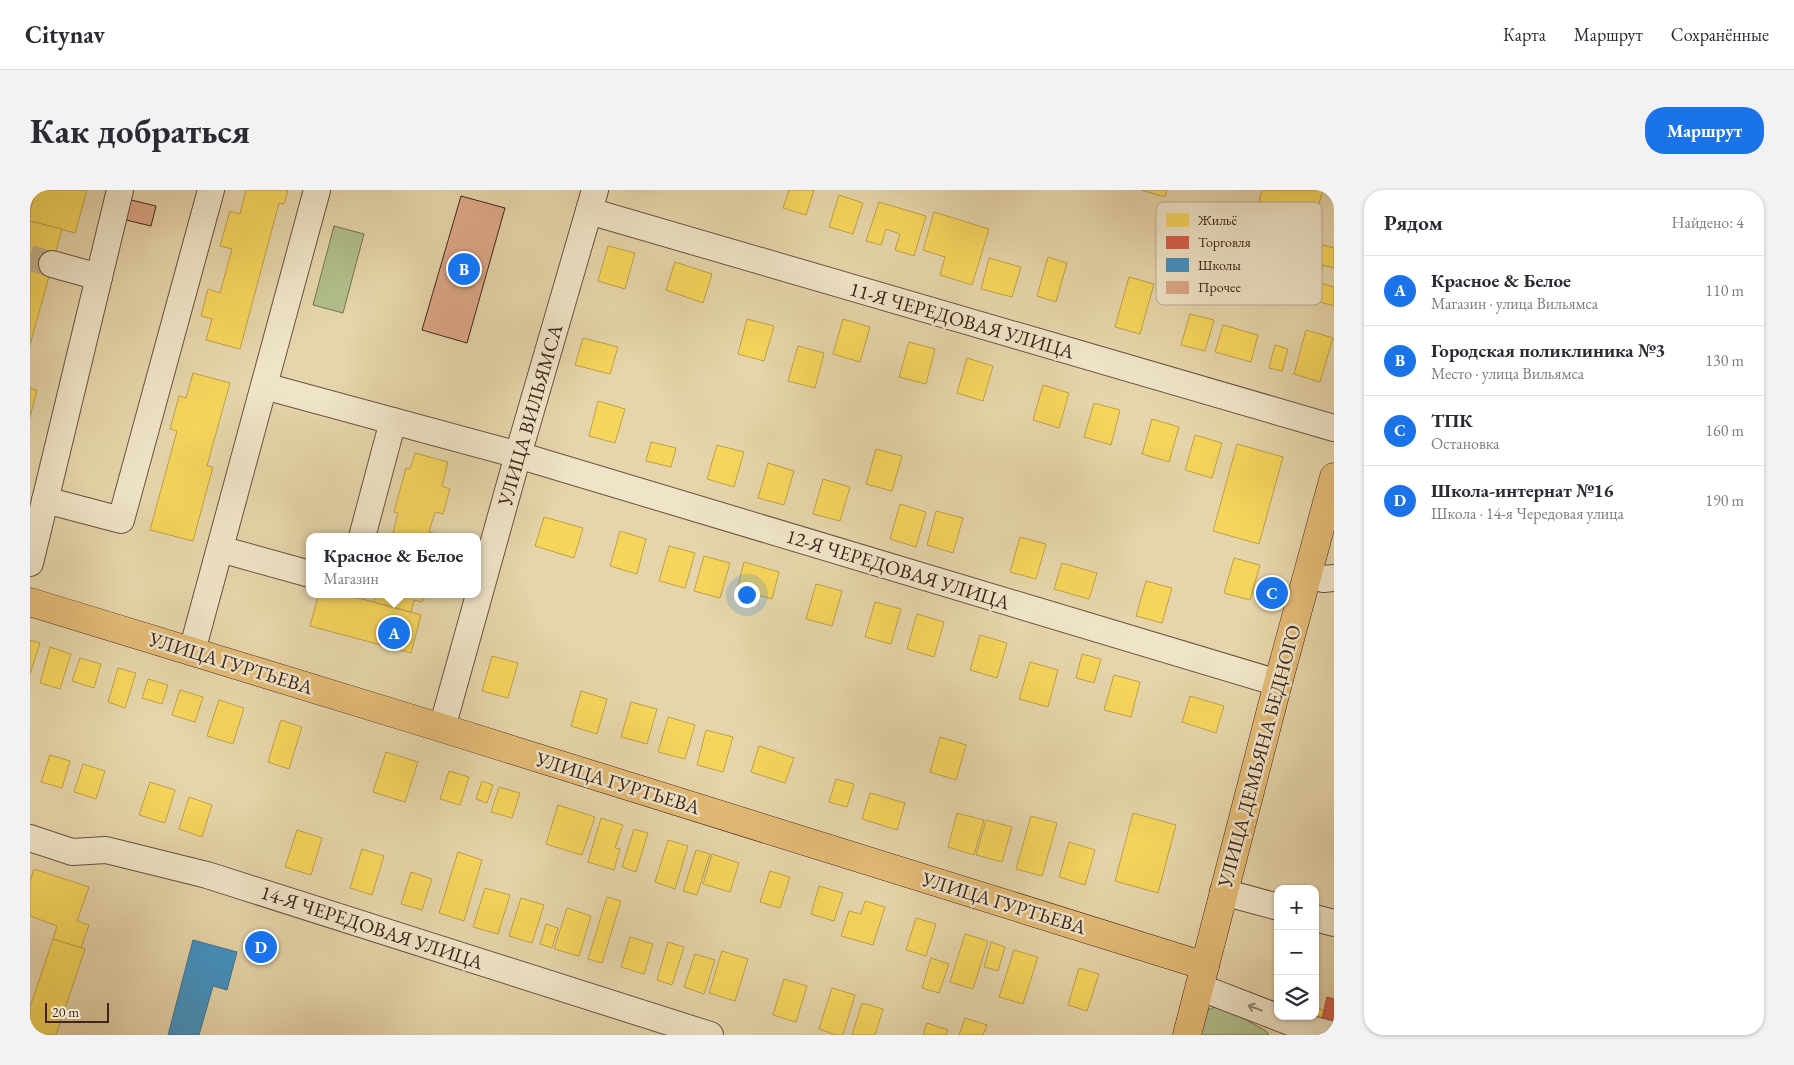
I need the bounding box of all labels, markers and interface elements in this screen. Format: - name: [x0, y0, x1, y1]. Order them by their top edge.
- text: Citynav: [25, 19, 105, 50]
- text: Карта: [1503, 23, 1546, 46]
- text: Маршрут: [1574, 23, 1643, 46]
- text: Сохранённые: [1671, 23, 1769, 46]
- button: Маршрут: [1645, 107, 1764, 154]
- text: Как добраться: [30, 108, 250, 153]
- legend: [1156, 202, 1322, 305]
- text: Рядом: [1384, 209, 1443, 236]
- text: Жильё: [1197, 211, 1238, 229]
- text: Найдено: 4: [1672, 212, 1744, 233]
- text: Торговля: [1198, 233, 1251, 251]
- pin: B: [448, 250, 480, 288]
- text: Школы: [1198, 256, 1241, 274]
- text: Красное & Белое: [1431, 268, 1571, 293]
- street label: 11-Я ЧЕРЕДОВАЯ УЛИЦА: [847, 275, 1078, 365]
- text: Прочее: [1198, 278, 1241, 296]
- text: A: [1394, 280, 1406, 301]
- text: 110 m: [1705, 280, 1744, 301]
- text: Магазин · улица Вильямса: [1431, 293, 1598, 314]
- street label: УЛИЦА ВИЛЬЯМСА: [491, 321, 568, 510]
- text: Городская поликлиника №3: [1431, 338, 1665, 363]
- text: B: [1395, 350, 1405, 371]
- text: 130 m: [1705, 350, 1744, 371]
- text: Место · улица Вильямса: [1431, 363, 1584, 384]
- text: ТПК: [1431, 408, 1473, 433]
- text: C: [1394, 420, 1406, 441]
- text: 160 m: [1705, 420, 1744, 441]
- text: Остановка: [1431, 433, 1500, 454]
- text: Школа-интернат №16: [1431, 478, 1614, 503]
- text: D: [1394, 490, 1406, 511]
- text: 190 m: [1705, 490, 1744, 511]
- text: Школа · 14-я Чередовая улица: [1431, 503, 1624, 524]
- street label: 12-Я ЧЕРЕДОВАЯ УЛИЦА: [783, 523, 1013, 615]
- popup: [306, 533, 481, 598]
- text: Красное & Белое: [324, 543, 463, 568]
- text: Магазин: [324, 568, 379, 589]
- pin: C: [1256, 574, 1288, 612]
- your location: [734, 582, 760, 608]
- pin: A: [378, 614, 410, 652]
- street label: УЛИЦА ДЕМЬЯНА БЕДНОГО: [1211, 622, 1307, 891]
- street label: УЛИЦА ГУРТЬЕВА: [145, 625, 316, 700]
- street label: УЛИЦА ГУРТЬЕВА: [532, 745, 703, 820]
- street label: УЛИЦА ГУРТЬЕВА: [918, 865, 1089, 940]
- street label: 14-Я ЧЕРЕДОВАЯ УЛИЦА: [257, 879, 487, 975]
- map controls: [1274, 885, 1319, 1020]
- button: +: [1274, 885, 1319, 930]
- pin: D: [245, 928, 277, 966]
- button: −: [1274, 930, 1319, 975]
- button: layers: [1274, 975, 1319, 1020]
- scale bar: [45, 1000, 109, 1023]
- text: 20 m: [52, 1003, 79, 1021]
- one-way arrow: [1248, 1003, 1263, 1012]

